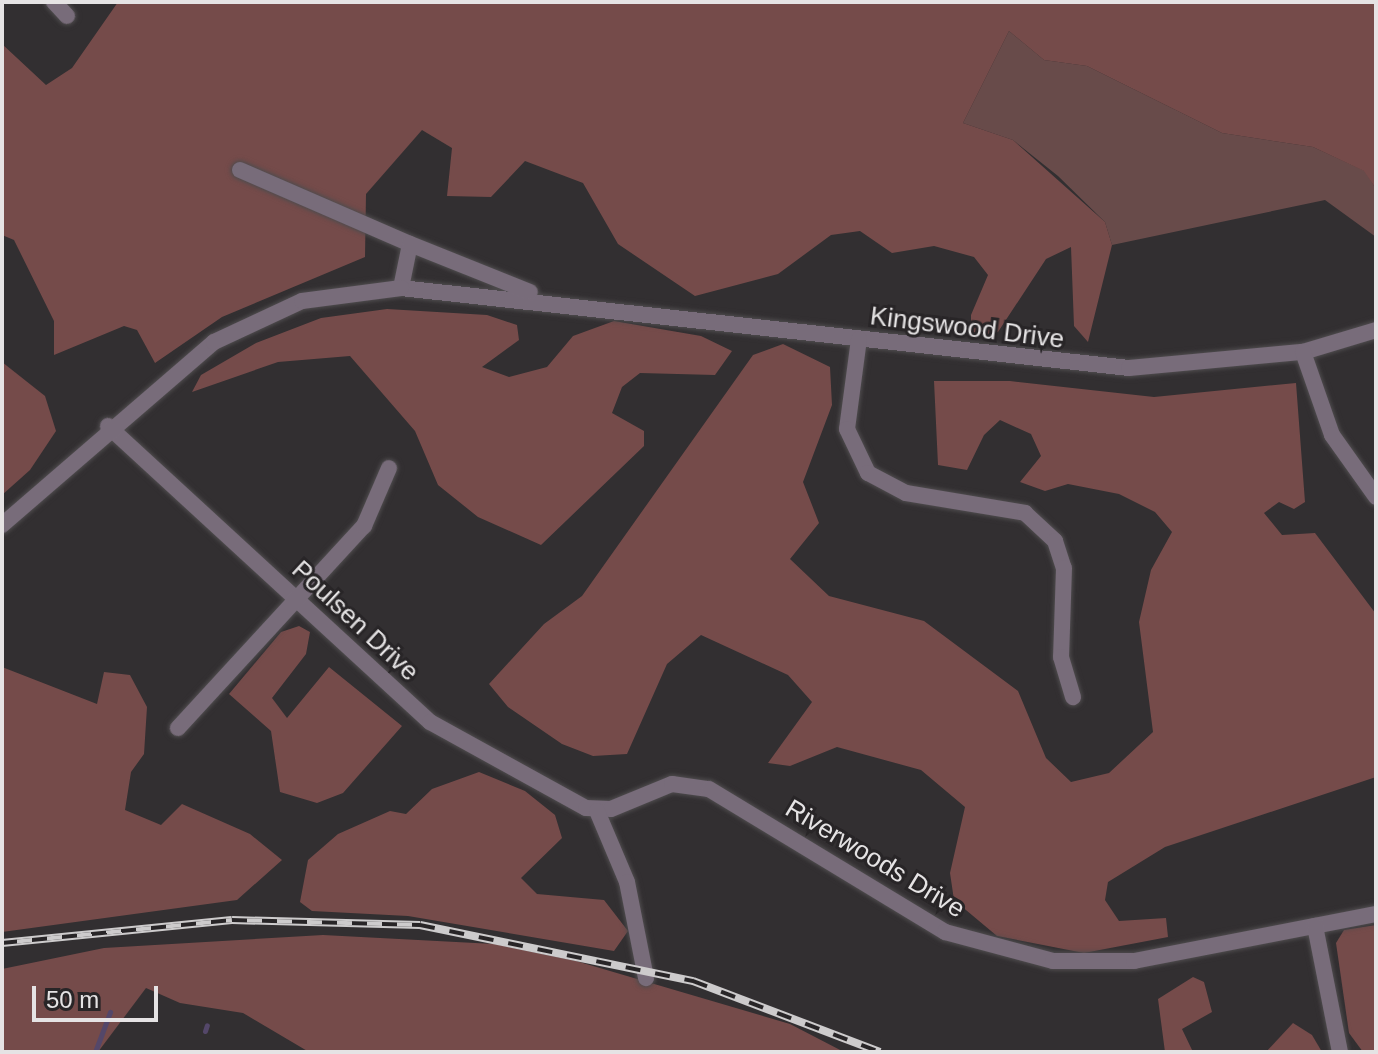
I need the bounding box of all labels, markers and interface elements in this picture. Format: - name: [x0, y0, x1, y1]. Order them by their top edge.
- street label: Kingswood Drive: [868, 301, 1066, 355]
- street label: Poulsen Drive: [285, 554, 425, 688]
- street label: Riverwoods Drive: [780, 793, 970, 925]
- scale bar: [36, 970, 162, 1020]
- text: 50 m: [46, 986, 99, 1013]

